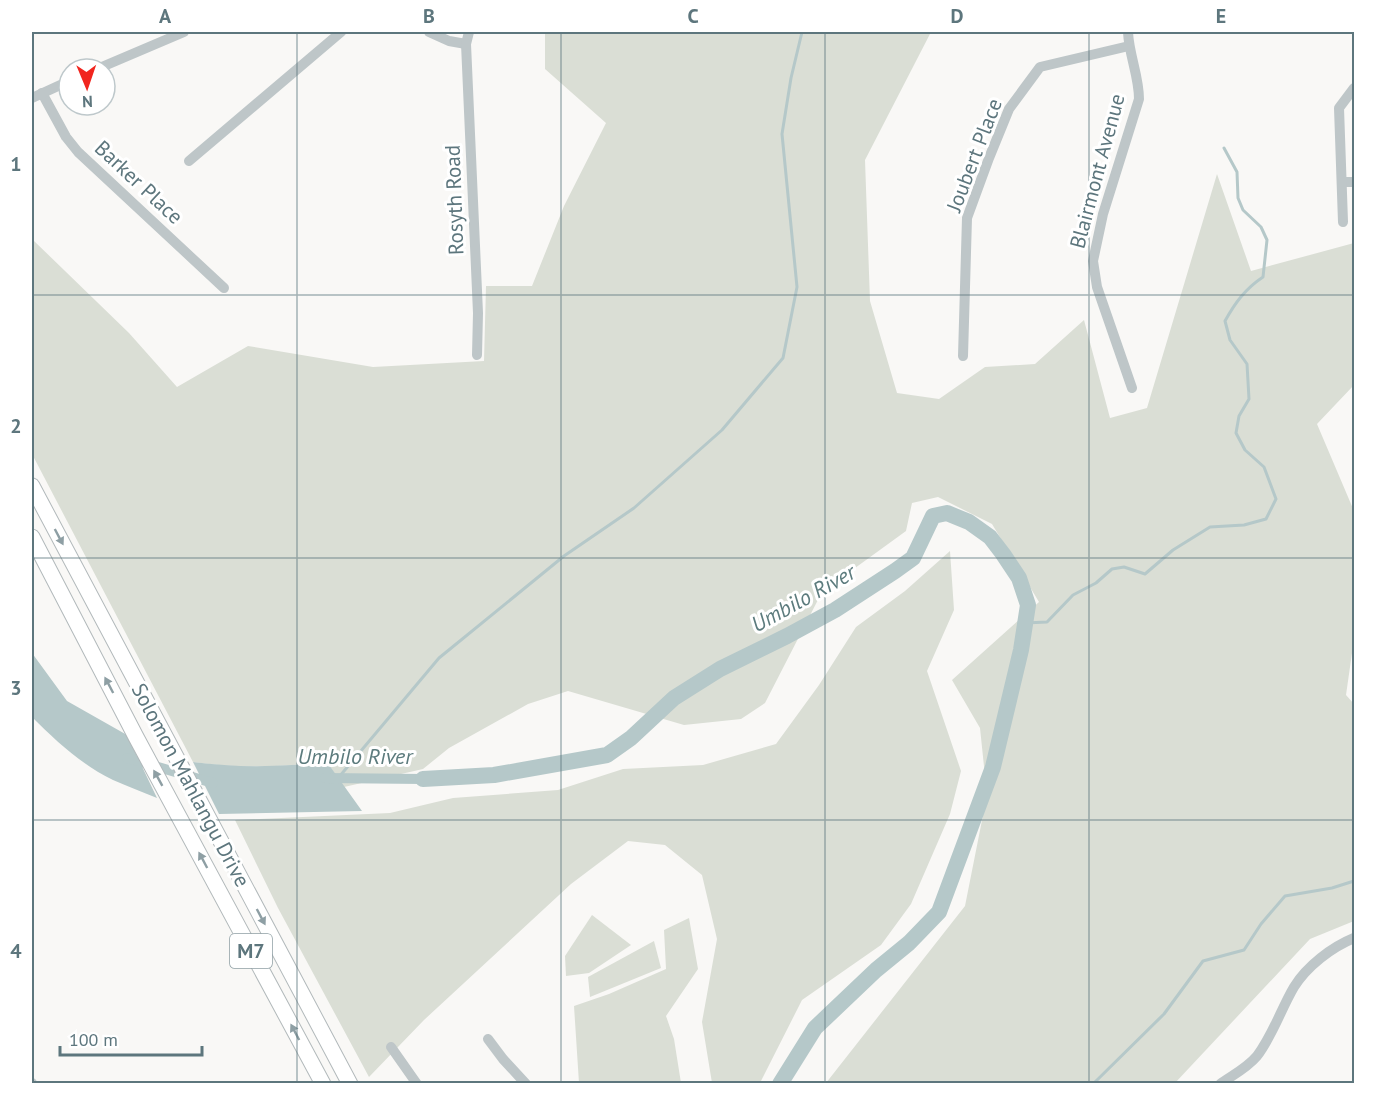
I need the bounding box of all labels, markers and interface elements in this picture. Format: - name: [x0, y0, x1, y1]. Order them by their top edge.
- text: A: [159, 3, 172, 29]
- text: B: [423, 3, 435, 29]
- text: C: [687, 3, 699, 29]
- text: D: [951, 3, 964, 29]
- text: E: [1216, 3, 1226, 29]
- north arrow: [57, 57, 117, 117]
- street label: Blairmont Avenue: [1063, 91, 1131, 251]
- text: N: [82, 92, 93, 112]
- street label: Joubert Place: [940, 95, 1008, 216]
- street label: Barker Place: [89, 134, 189, 230]
- street label: Rosyth Road: [439, 145, 469, 255]
- text: 1: [10, 151, 22, 177]
- text: 2: [10, 413, 22, 439]
- one-way arrow: [54, 529, 64, 546]
- water label: Umbilo River: [746, 557, 862, 638]
- text: 3: [10, 675, 22, 701]
- one-way arrow: [104, 676, 114, 694]
- street label: Solomon Mahlangu Drive: [126, 678, 256, 892]
- water label: Umbilo River: [298, 742, 414, 770]
- one-way arrow: [153, 769, 163, 786]
- one-way arrow: [198, 852, 208, 869]
- one-way arrow: [256, 908, 266, 925]
- road number: M7: [230, 934, 272, 968]
- text: 4: [10, 938, 22, 964]
- scale bar: [60, 1019, 202, 1057]
- one-way arrow: [290, 1023, 300, 1040]
- text: 100 m: [69, 1028, 118, 1051]

